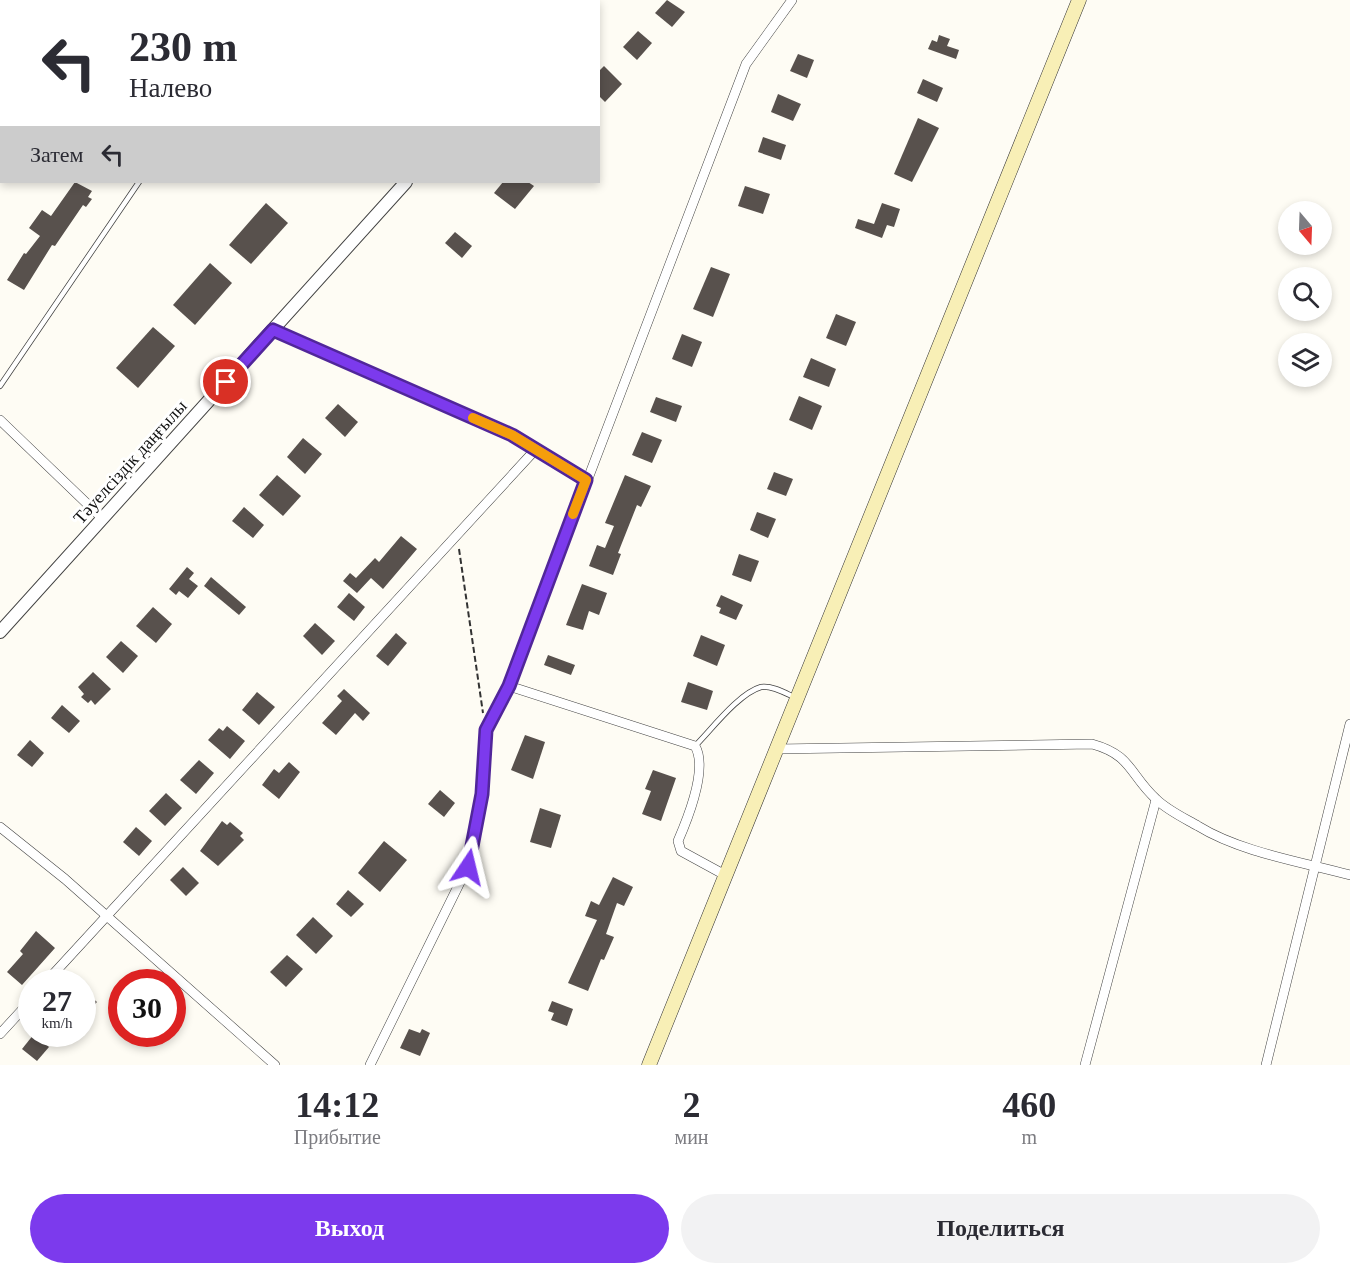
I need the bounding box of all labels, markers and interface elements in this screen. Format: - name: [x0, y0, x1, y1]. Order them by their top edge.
- icon: left: [30, 24, 108, 102]
- text: 230 m: [129, 24, 238, 70]
- text: Налево: [129, 73, 212, 103]
- icon: left: [96, 138, 129, 171]
- text: Затем: [30, 142, 84, 167]
- north arrow: [1278, 201, 1332, 255]
- map controls: [1278, 201, 1332, 387]
- button: search: [1278, 267, 1332, 321]
- button: layers: [1278, 333, 1332, 387]
- pin: [200, 356, 251, 407]
- icon: arrive: [209, 365, 242, 398]
- street label: Тәуелсіздік даңғылы: [69, 396, 191, 528]
- position arrow: [436, 835, 500, 899]
- speed limit sign: 30: [108, 969, 186, 1047]
- text: 27: [42, 984, 72, 1017]
- text: km/h: [42, 1015, 72, 1031]
- text: 14:12: [295, 1085, 379, 1125]
- text: 2: [683, 1085, 701, 1125]
- text: 460: [1002, 1085, 1056, 1125]
- text: Прибытие: [294, 1126, 381, 1148]
- text: мин: [675, 1126, 709, 1148]
- text: m: [1021, 1126, 1037, 1148]
- button: Выход: [30, 1194, 669, 1263]
- button: Поделиться: [681, 1194, 1320, 1263]

